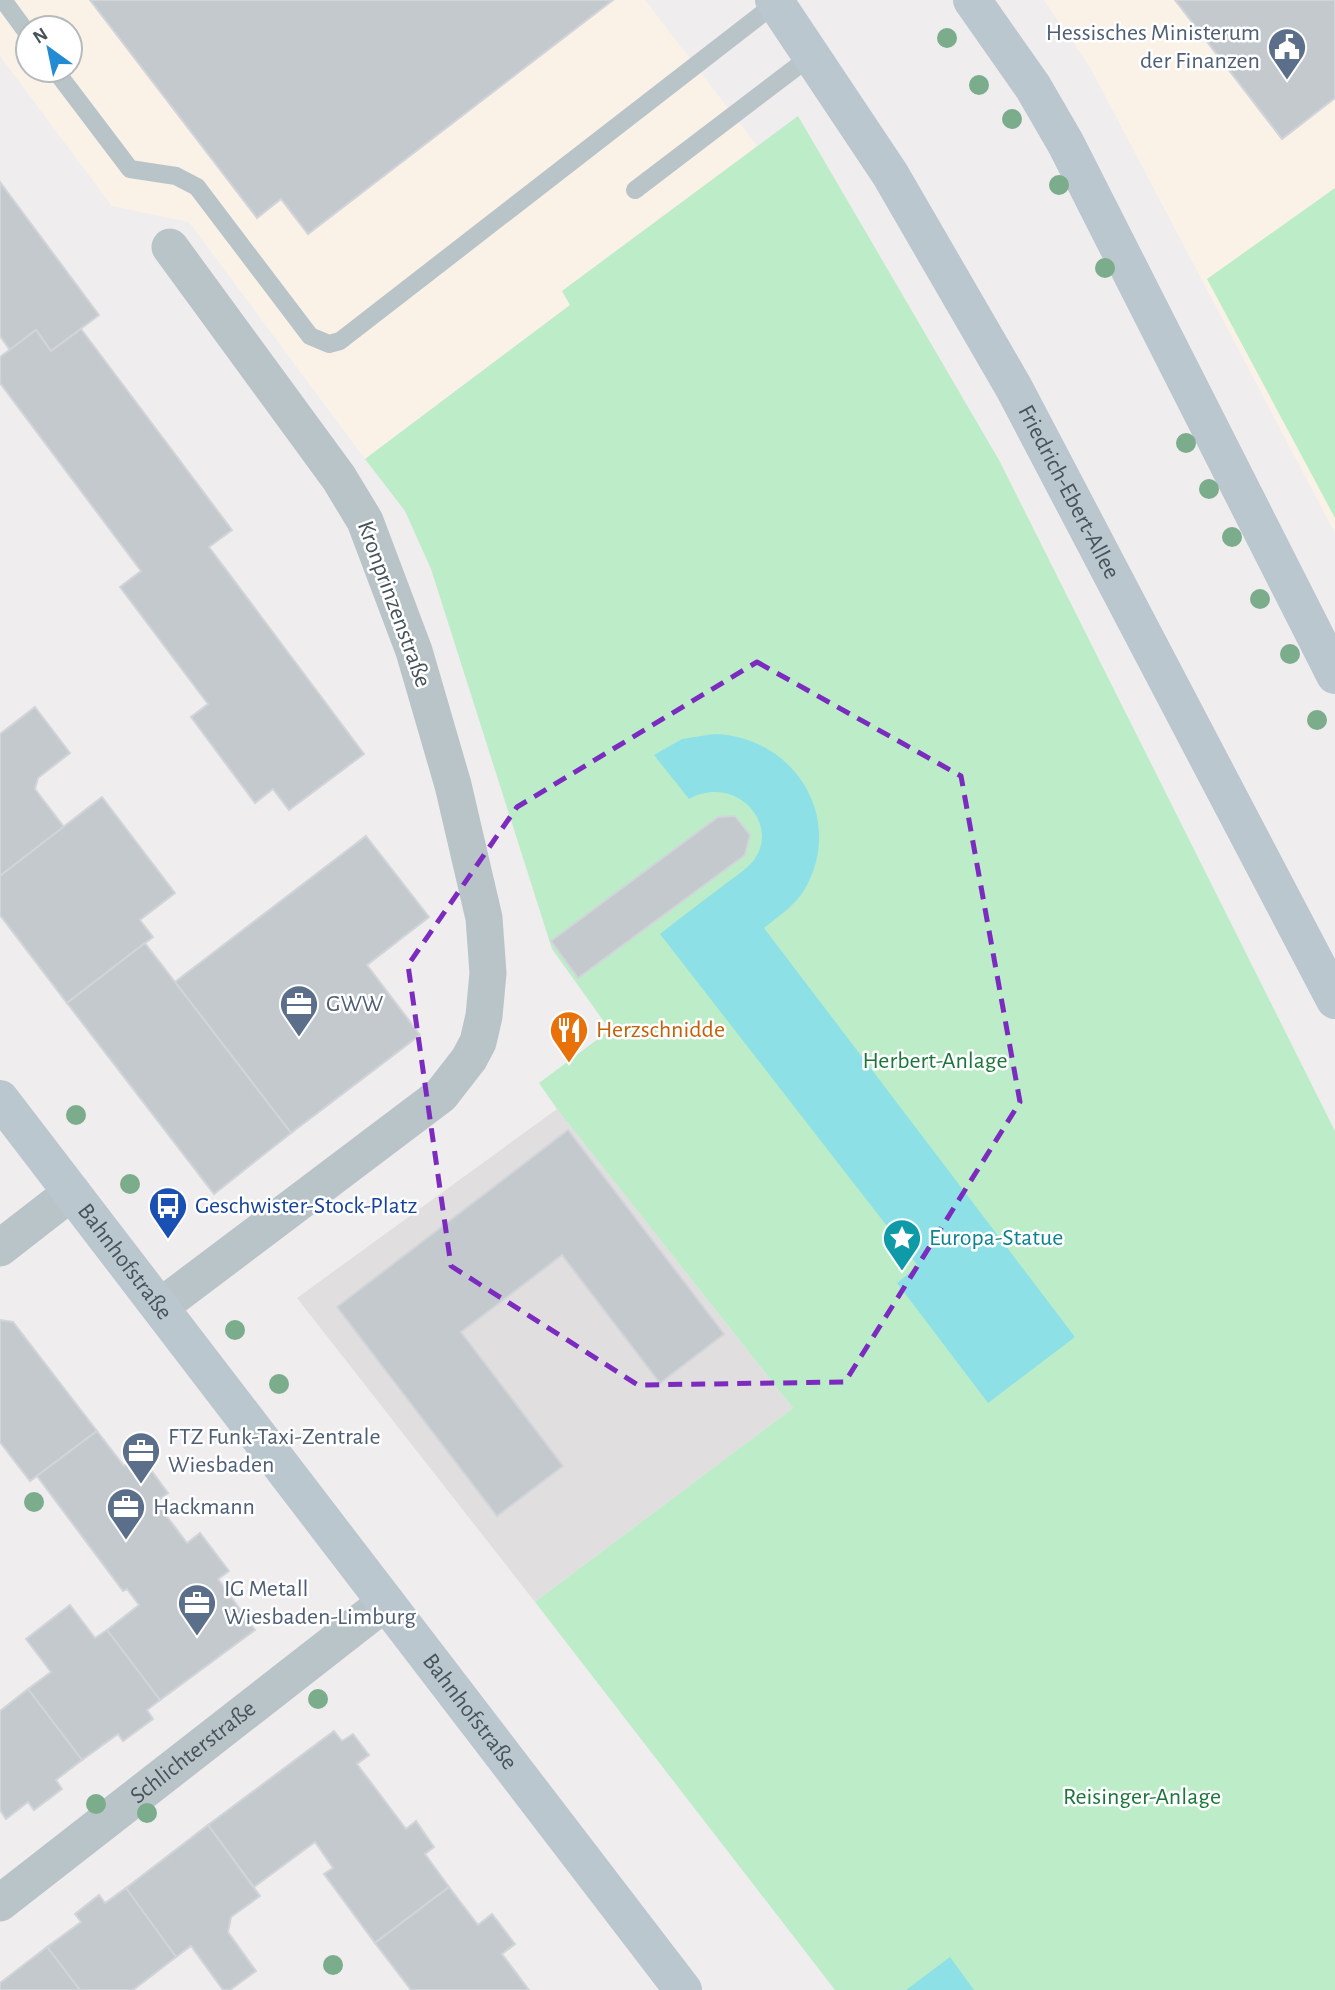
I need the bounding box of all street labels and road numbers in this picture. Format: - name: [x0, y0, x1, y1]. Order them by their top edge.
- street label: Friedrich-Ebert-Allee: [1013, 401, 1124, 583]
- street label: Kronprinzenstraße: [353, 518, 435, 690]
- street label: Bahnhofstraße: [73, 1199, 177, 1324]
- street label: Bahnhofstraße: [418, 1649, 522, 1774]
- street label: Schlichterstraße: [126, 1696, 260, 1808]

